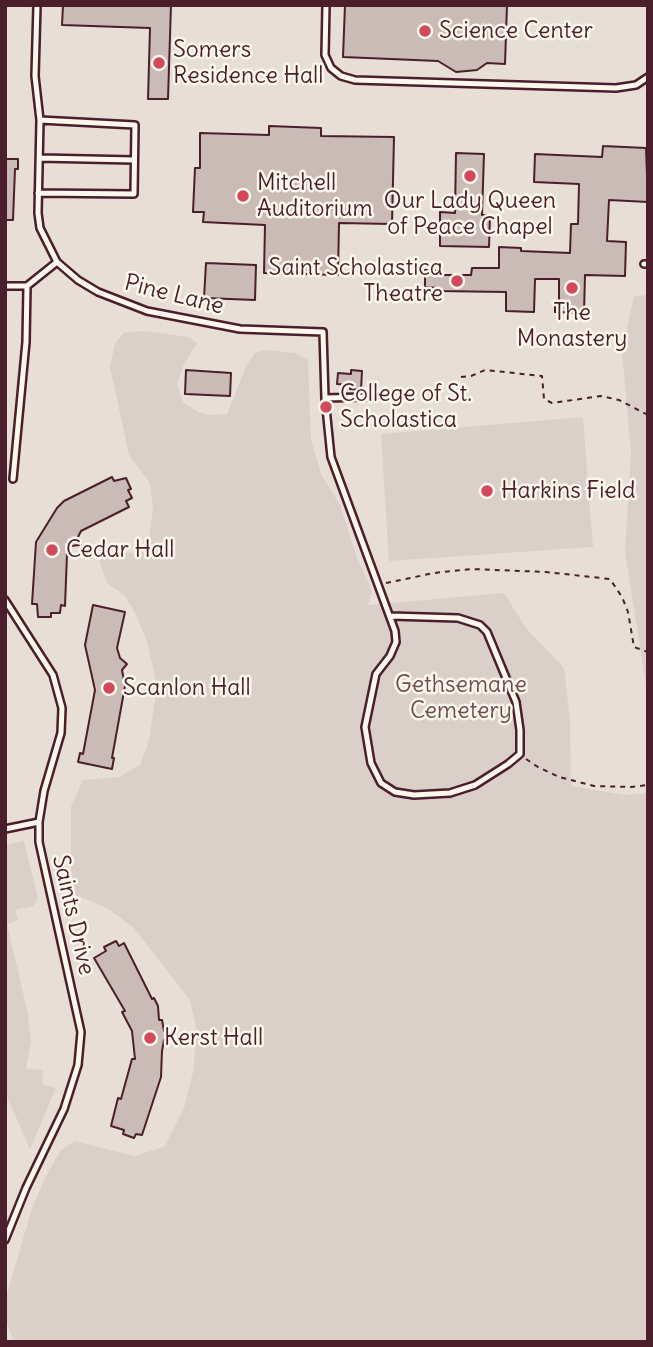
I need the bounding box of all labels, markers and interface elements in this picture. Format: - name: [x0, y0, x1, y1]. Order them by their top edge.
- place label: Science Center: [439, 17, 593, 45]
- marker: Science Center: [417, 23, 433, 39]
- place label: Somers Residence Hall: [173, 36, 323, 90]
- marker: Somers Residence Hall: [151, 55, 167, 71]
- marker: Our Lady Queen of Peace Chapel: [462, 168, 478, 184]
- place label: Mitchell Auditorium: [257, 169, 373, 223]
- place label: Our Lady Queen of Peace Chapel: [384, 187, 556, 241]
- marker: Mitchell Auditorium: [235, 188, 251, 204]
- place label: Saint Scholastica Theatre: [269, 254, 443, 308]
- street label: Pine Lane: [121, 269, 227, 321]
- marker: Saint Scholastica Theatre: [449, 273, 465, 289]
- marker: The Monastery: [564, 280, 580, 296]
- place label: The Monastery: [517, 299, 627, 353]
- place label: College of St. Scholastica: [340, 380, 472, 434]
- marker: College of St. Scholastica: [318, 399, 334, 415]
- place label: Harkins Field: [501, 477, 635, 505]
- marker: Harkins Field: [479, 483, 495, 499]
- place label: Cedar Hall: [66, 536, 174, 564]
- marker: Cedar Hall: [44, 542, 60, 558]
- park label: Gethsemane Cemetery: [395, 671, 527, 725]
- place label: Scanlon Hall: [123, 674, 251, 702]
- marker: Scanlon Hall: [101, 680, 117, 696]
- street label: Saints Drive: [46, 852, 100, 978]
- place label: Kerst Hall: [164, 1024, 263, 1052]
- marker: Kerst Hall: [142, 1030, 158, 1046]

